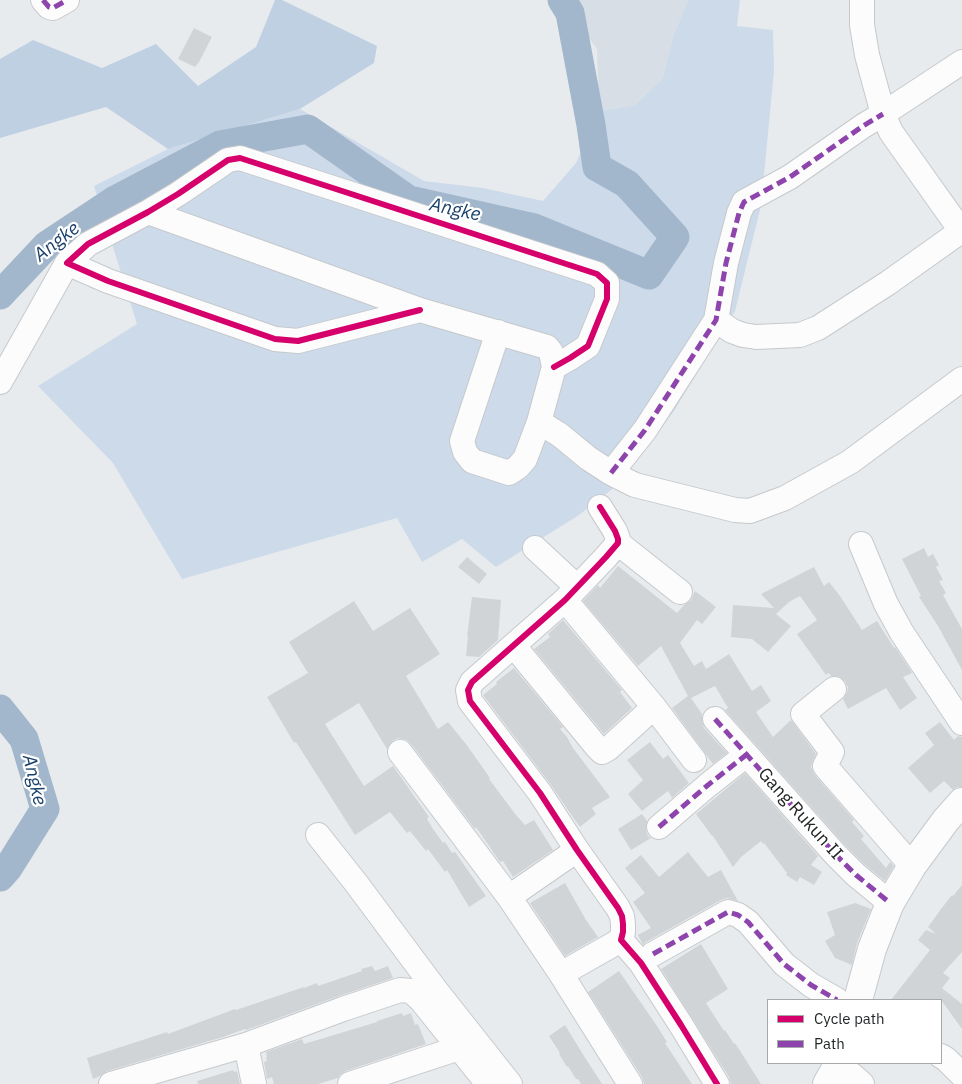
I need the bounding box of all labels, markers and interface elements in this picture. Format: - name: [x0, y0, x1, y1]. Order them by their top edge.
- water label: Angke: [427, 194, 483, 226]
- water label: Angke: [30, 217, 84, 267]
- water label: Angke: [17, 752, 51, 808]
- street label: Gang Rukun II: [753, 764, 847, 864]
- legend: [767, 999, 942, 1064]
- text: Cycle path: [814, 1009, 885, 1028]
- text: Path: [814, 1034, 845, 1053]

